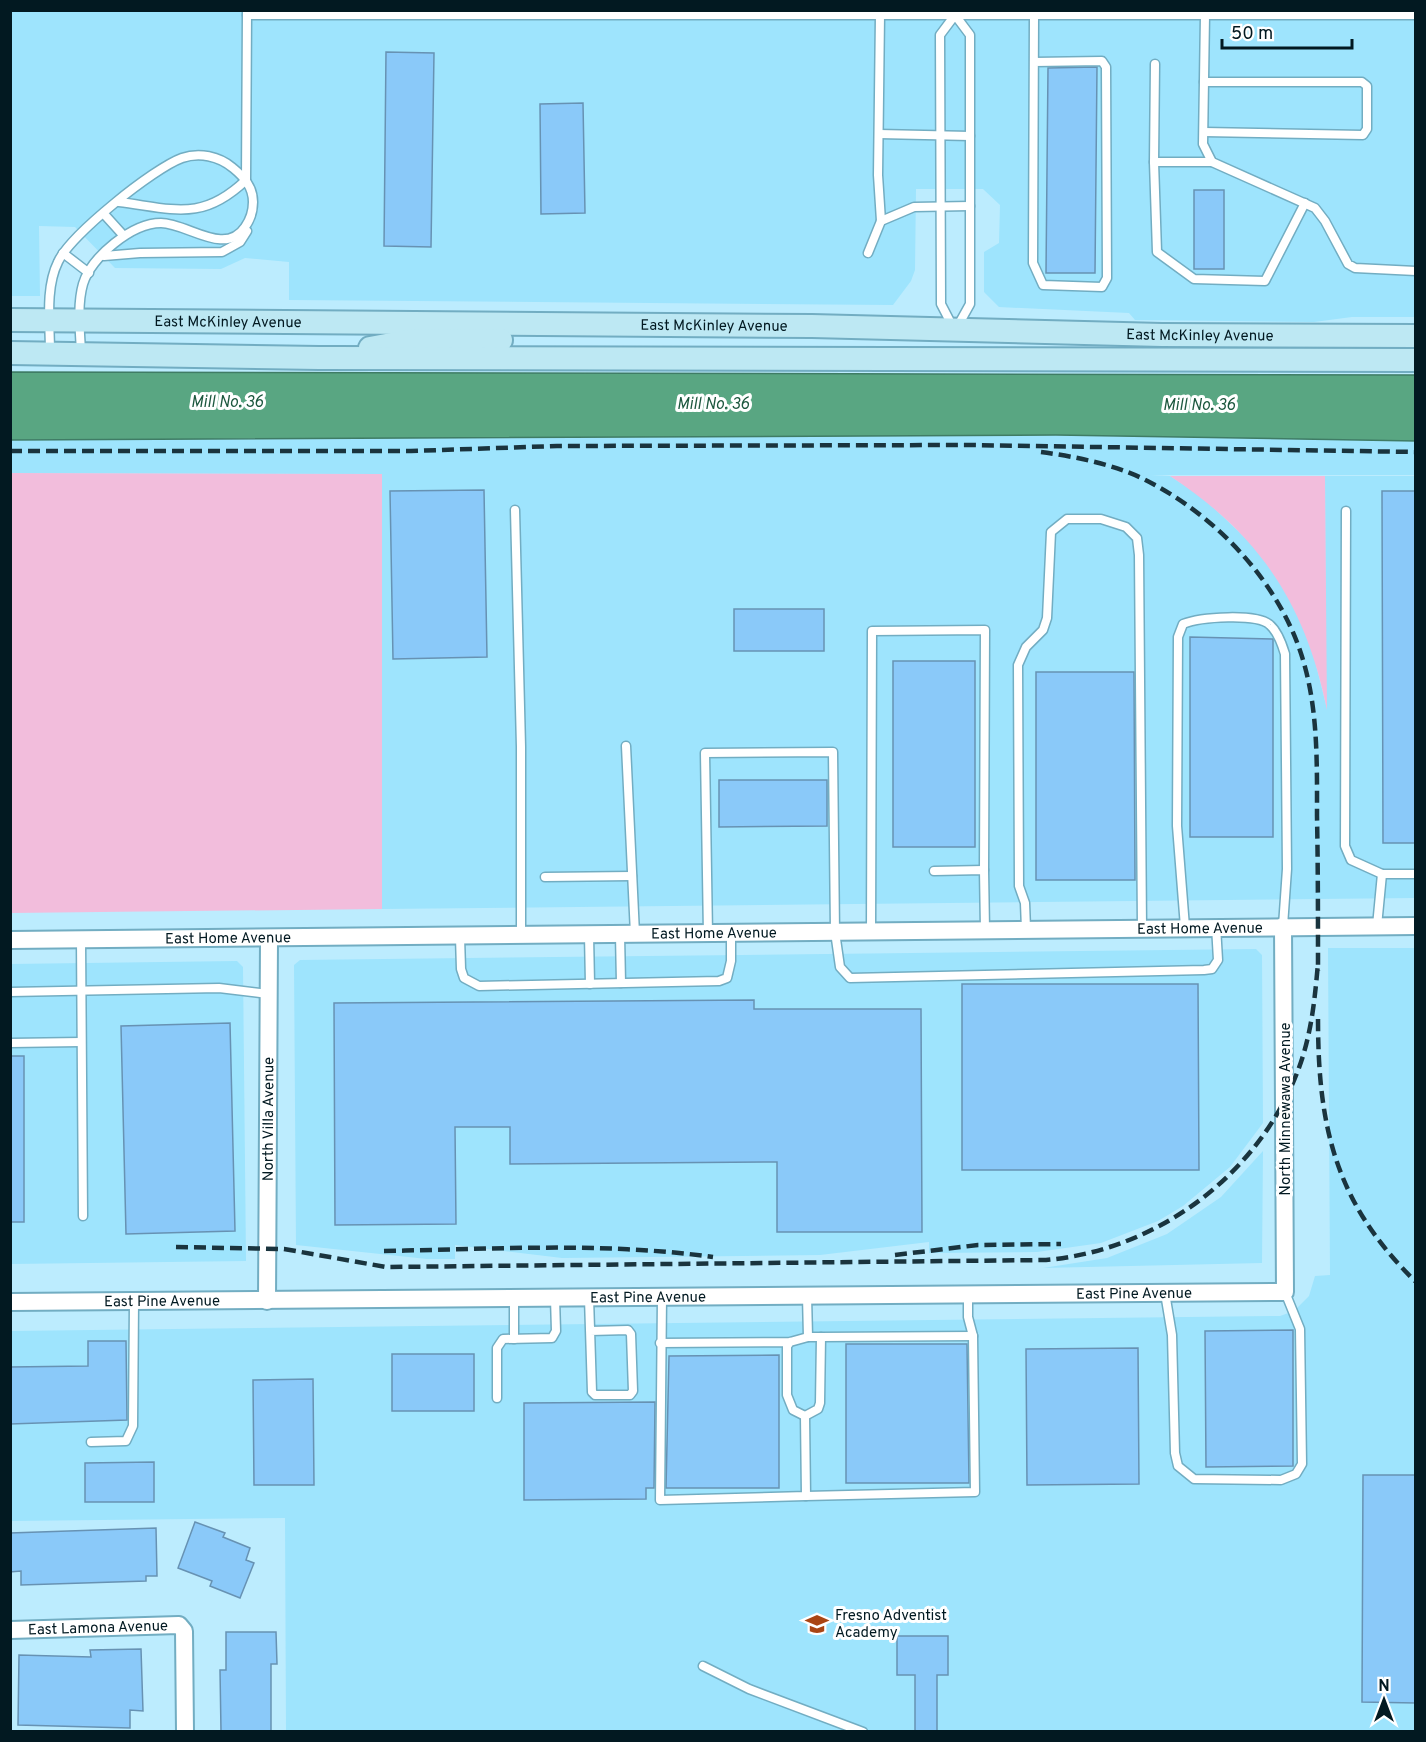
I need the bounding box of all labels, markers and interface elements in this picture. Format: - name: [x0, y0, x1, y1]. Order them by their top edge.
- scale bar: [1222, 12, 1352, 50]
- text: 50 m: [1231, 23, 1273, 46]
- street label: East McKinley Avenue: [154, 313, 302, 333]
- street label: East McKinley Avenue: [640, 317, 788, 337]
- street label: East McKinley Avenue: [1126, 326, 1274, 346]
- water label: Mill No. 36: [191, 393, 263, 413]
- water label: Mill No. 36: [677, 395, 749, 415]
- water label: Mill No. 36: [1163, 396, 1235, 416]
- street label: East Home Avenue: [1137, 920, 1263, 940]
- street label: East Home Avenue: [651, 924, 777, 945]
- street label: East Home Avenue: [165, 929, 291, 949]
- street label: North Minnewawa Avenue: [1277, 1022, 1296, 1196]
- street label: North Villa Avenue: [260, 1057, 279, 1181]
- street label: East Pine Avenue: [1076, 1285, 1192, 1305]
- street label: East Pine Avenue: [590, 1289, 706, 1308]
- street label: East Pine Avenue: [104, 1292, 220, 1312]
- place label: Fresno Adventist Academy: [835, 1607, 947, 1643]
- school or university icon: Fresno Adventist Academy: [804, 1611, 830, 1637]
- street label: East Lamona Avenue: [28, 1617, 168, 1640]
- north arrow: [1354, 1670, 1414, 1730]
- text: N: [1378, 1677, 1390, 1697]

